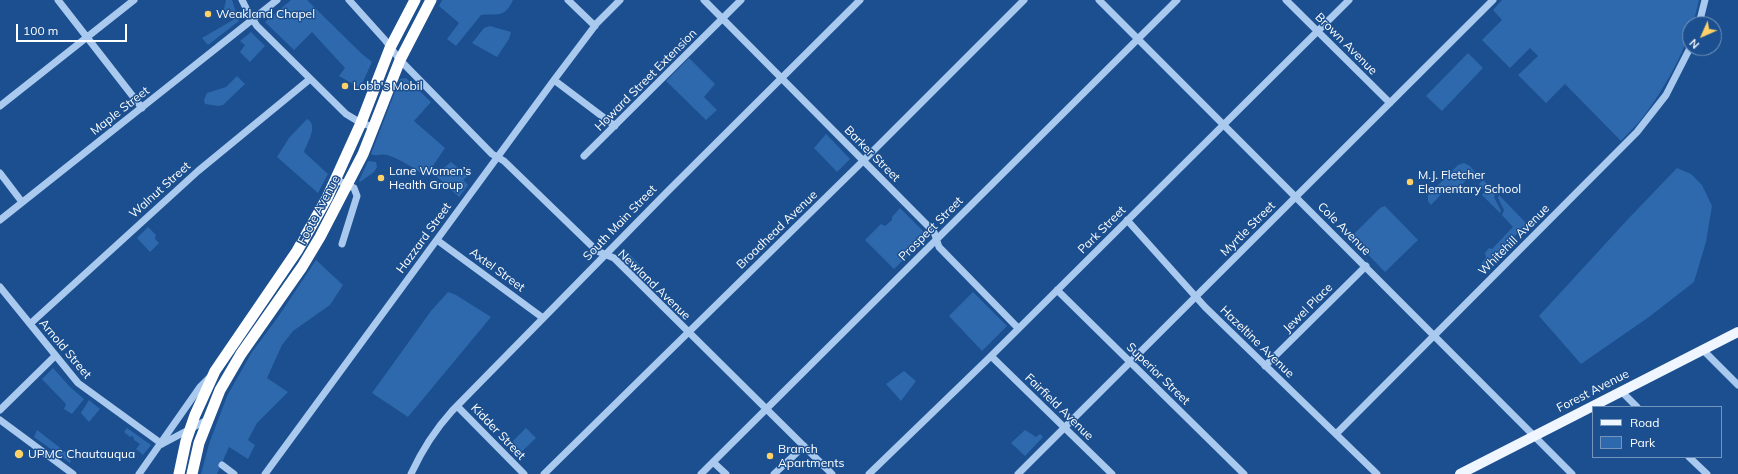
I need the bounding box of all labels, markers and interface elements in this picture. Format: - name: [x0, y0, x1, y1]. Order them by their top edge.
- place label: Weakland Chapel: [216, 7, 315, 21]
- marker: Weakland Chapel: [203, 9, 213, 19]
- street label: Brown Avenue: [1312, 10, 1380, 78]
- scale bar: [18, 16, 129, 42]
- north arrow: [1682, 16, 1722, 56]
- text: 100 m: [23, 23, 58, 38]
- street label: Howard Street Extension: [592, 26, 700, 134]
- text: N: [1686, 36, 1702, 52]
- place label: Lobb's Mobil: [353, 79, 423, 93]
- marker: Lobb's Mobil: [340, 81, 350, 91]
- street label: Maple Street: [88, 84, 152, 138]
- street label: Barker Street: [841, 123, 903, 185]
- street label: Walnut Street: [127, 159, 193, 221]
- place label: Lane Women’s Health Group: [389, 164, 471, 192]
- place label: M.J. Fletcher Elementary School: [1418, 168, 1521, 196]
- street label: Foote Avenue: [295, 173, 343, 247]
- marker: Lane Women’s Health Group: [376, 173, 386, 183]
- marker: M.J. Fletcher Elementary School: [1405, 177, 1415, 187]
- street label: South Main Street: [580, 182, 660, 264]
- street label: Broadhead Avenue: [734, 188, 820, 272]
- street label: Prospect Street: [896, 194, 966, 264]
- street label: Myrtle Street: [1218, 199, 1278, 259]
- street label: Hazzard Street: [394, 200, 454, 276]
- street label: Cole Avenue: [1315, 200, 1373, 258]
- street label: Whitehill Avenue: [1476, 202, 1552, 278]
- street label: Park Street: [1075, 203, 1129, 257]
- street label: Axtel Street: [467, 245, 527, 295]
- street label: Newland Avenue: [615, 247, 693, 323]
- street label: Jewel Place: [1280, 280, 1336, 336]
- street label: Hazeltine Avenue: [1217, 303, 1297, 381]
- street label: Arnold Street: [36, 316, 94, 382]
- street label: Superior Street: [1123, 340, 1193, 408]
- street label: Forest Avenue: [1554, 367, 1632, 415]
- street label: Fairfield Avenue: [1022, 371, 1096, 443]
- street label: Kidder Street: [468, 401, 528, 463]
- legend: [1592, 406, 1722, 458]
- text: Road: [1630, 415, 1659, 430]
- text: Park: [1630, 435, 1655, 450]
- place label: Branch Apartments: [778, 442, 844, 470]
- place label: UPMC Chautauqua: [28, 447, 135, 461]
- marker: UPMC Chautauqua: [13, 448, 25, 460]
- marker: Branch Apartments: [765, 451, 775, 461]

